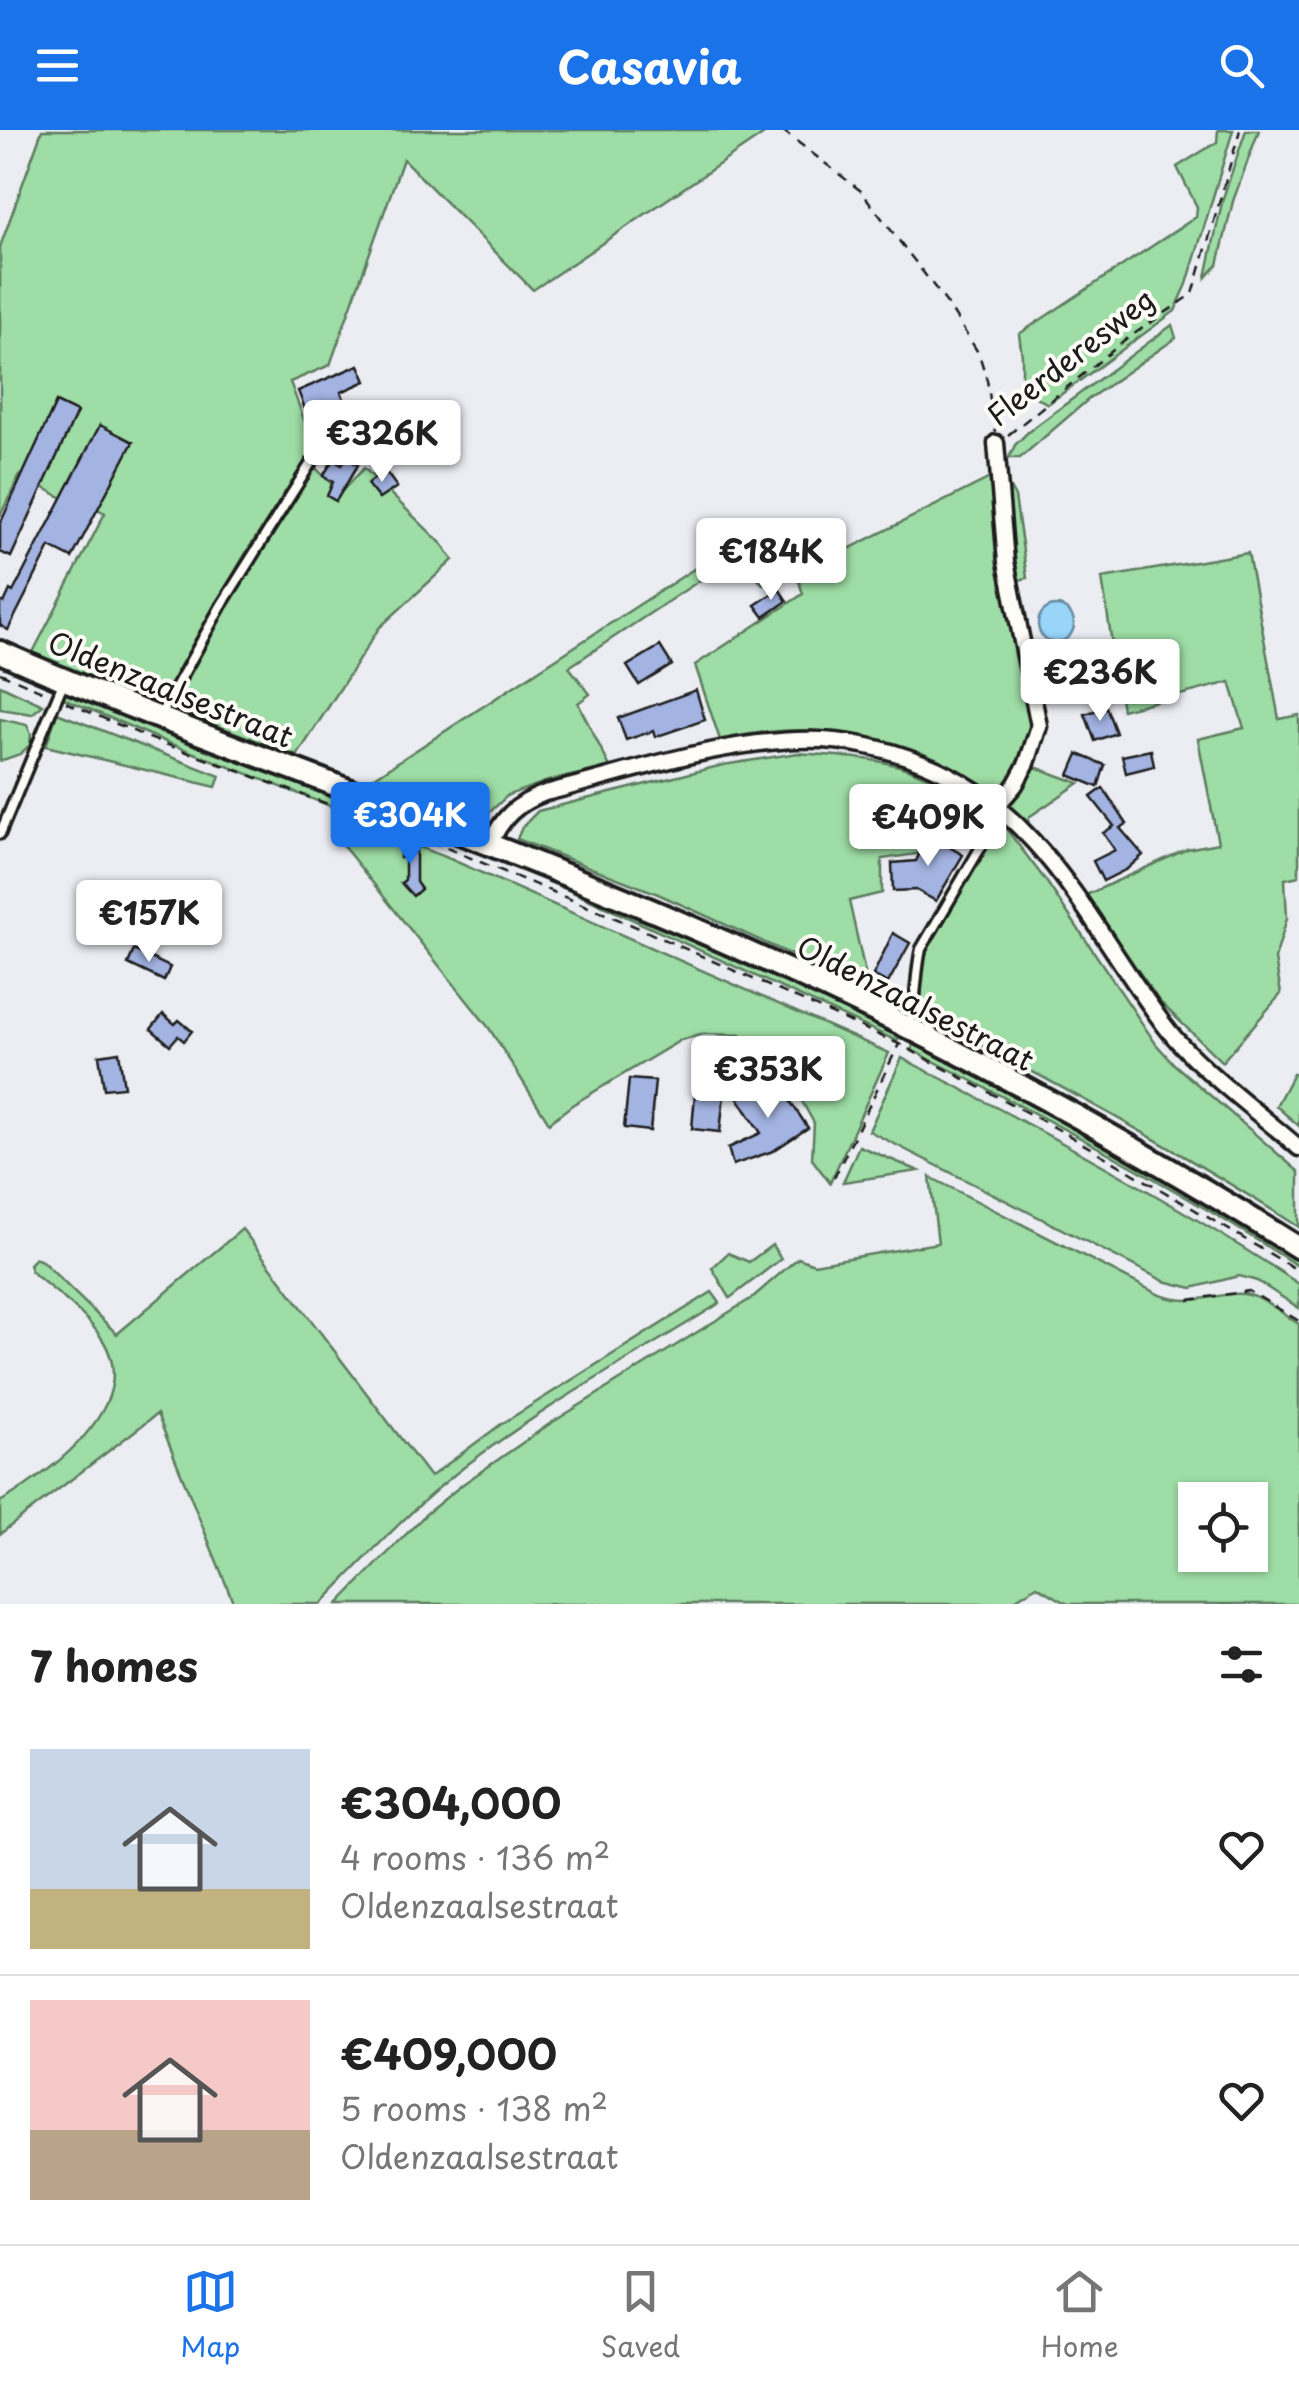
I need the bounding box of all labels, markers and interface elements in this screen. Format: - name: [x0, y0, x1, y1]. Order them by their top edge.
- text: Casavia: [557, 31, 742, 99]
- icon: menu: [30, 38, 85, 93]
- icon: search: [1214, 38, 1269, 93]
- street label: Fleerderesweg: [976, 276, 1164, 436]
- pin: €326K: [312, 400, 452, 485]
- text: €326K: [326, 408, 438, 456]
- pin: €184K: [701, 518, 841, 603]
- text: €184K: [718, 526, 824, 574]
- street label: Oldenzaalsestraat: [42, 618, 300, 758]
- pin: €236K: [1030, 639, 1170, 724]
- text: €236K: [1043, 647, 1157, 695]
- pin: €304K: [340, 782, 480, 867]
- pin: €409K: [858, 784, 998, 869]
- text: €304K: [353, 790, 467, 838]
- text: €409K: [871, 792, 985, 840]
- pin: €157K: [79, 880, 219, 965]
- text: €157K: [98, 888, 200, 936]
- street label: Oldenzaalsestraat: [789, 923, 1043, 1081]
- pin: €353K: [698, 1036, 838, 1121]
- text: €353K: [713, 1044, 823, 1092]
- map controls: [1178, 1482, 1268, 1572]
- button: locate: [1178, 1482, 1268, 1572]
- text: 7 homes: [30, 1633, 198, 1696]
- icon: filters: [1214, 1637, 1269, 1692]
- text: €304,000: [340, 1770, 561, 1833]
- icon: home: [110, 1789, 230, 1909]
- icon: heart: [1214, 1822, 1269, 1877]
- text: 4 rooms · 136 m²: [340, 1833, 610, 1881]
- text: Oldenzaalsestraat: [340, 1881, 618, 1929]
- text: €409,000: [340, 2021, 557, 2084]
- icon: home: [110, 2040, 230, 2160]
- icon: heart: [1214, 2073, 1269, 2128]
- text: 5 rooms · 138 m²: [340, 2084, 608, 2132]
- text: Oldenzaalsestraat: [340, 2132, 618, 2180]
- tab: Map: [180, 2264, 240, 2367]
- tab: Saved: [601, 2264, 680, 2367]
- tab: Home: [1041, 2264, 1119, 2367]

